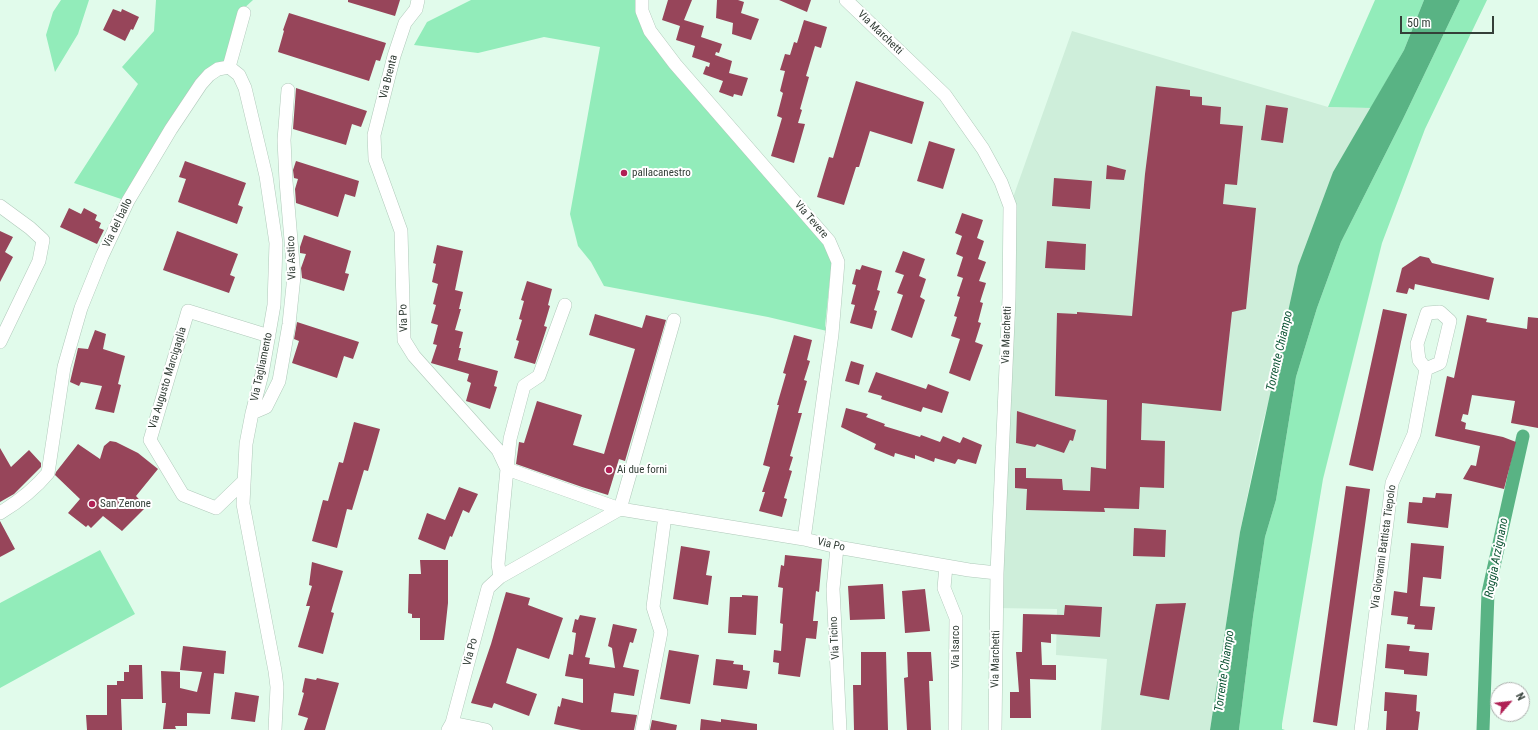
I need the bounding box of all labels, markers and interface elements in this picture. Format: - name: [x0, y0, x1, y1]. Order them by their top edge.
- street label: Via Marchetti: [855, 8, 905, 58]
- scale bar: [1402, 8, 1496, 34]
- text: 50 m: [1407, 16, 1431, 30]
- street label: Via Brenta: [377, 54, 401, 100]
- place label: pallacanestro: [632, 166, 691, 180]
- marker: pallacanestro: [619, 168, 629, 178]
- street label: Via del ballo: [100, 196, 136, 250]
- street label: Via Tevere: [791, 199, 831, 241]
- street label: Via Astico: [285, 236, 299, 280]
- street label: Via Po: [397, 304, 411, 332]
- street label: Via Marchetti: [999, 306, 1015, 364]
- water label: Torrente Chiampo: [1264, 310, 1296, 392]
- street label: Via Augusto Marcigaglia: [146, 325, 190, 431]
- street label: Via Tagliamento: [248, 331, 276, 403]
- place label: Ai due forni: [617, 463, 667, 477]
- marker: Ai due forni: [604, 465, 614, 475]
- street label: Via Giovanni Battista Tiepolo: [1369, 484, 1399, 610]
- place label: San Zenone: [100, 497, 151, 511]
- marker: San Zenone: [87, 499, 97, 509]
- water label: Roggia Arzignano: [1482, 517, 1512, 599]
- street label: Via Po: [816, 535, 846, 555]
- street label: Via Ticino: [827, 616, 843, 660]
- street label: Via Isarco: [949, 625, 963, 669]
- water label: Torrente Chiampo: [1212, 629, 1238, 713]
- street label: Via Marchetti: [989, 630, 1003, 688]
- street label: Via Po: [461, 637, 481, 667]
- north arrow: [1490, 682, 1530, 722]
- text: N: [1513, 691, 1527, 703]

